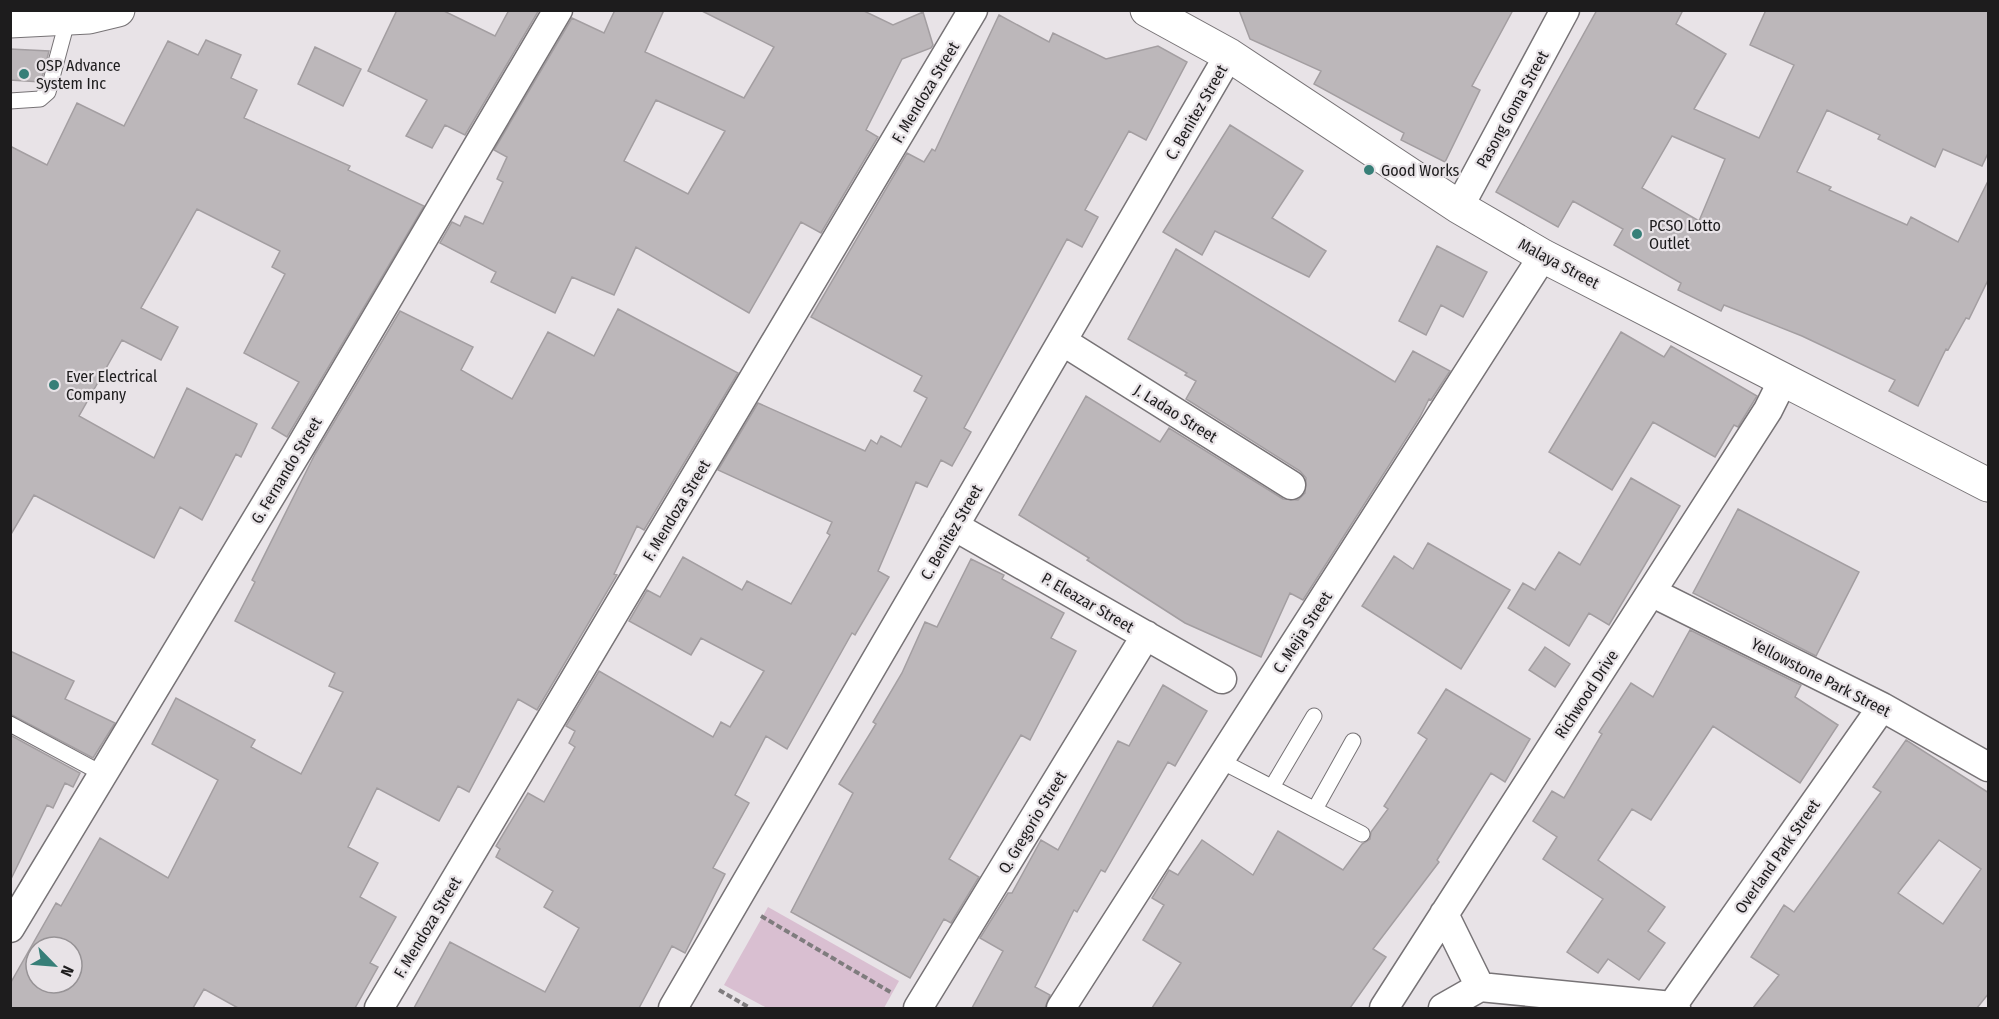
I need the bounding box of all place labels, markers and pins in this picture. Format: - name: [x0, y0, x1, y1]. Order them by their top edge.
- place label: OSP Advance System Inc: [36, 56, 121, 93]
- marker: OSP Advance System Inc: [17, 67, 31, 81]
- place label: Good Works: [1381, 161, 1460, 180]
- marker: Good Works: [1362, 163, 1376, 177]
- place label: PCSO Lotto Outlet: [1649, 216, 1721, 253]
- marker: PCSO Lotto Outlet: [1630, 227, 1644, 241]
- place label: Ever Electrical Company: [66, 367, 157, 404]
- marker: Ever Electrical Company: [47, 378, 61, 392]

